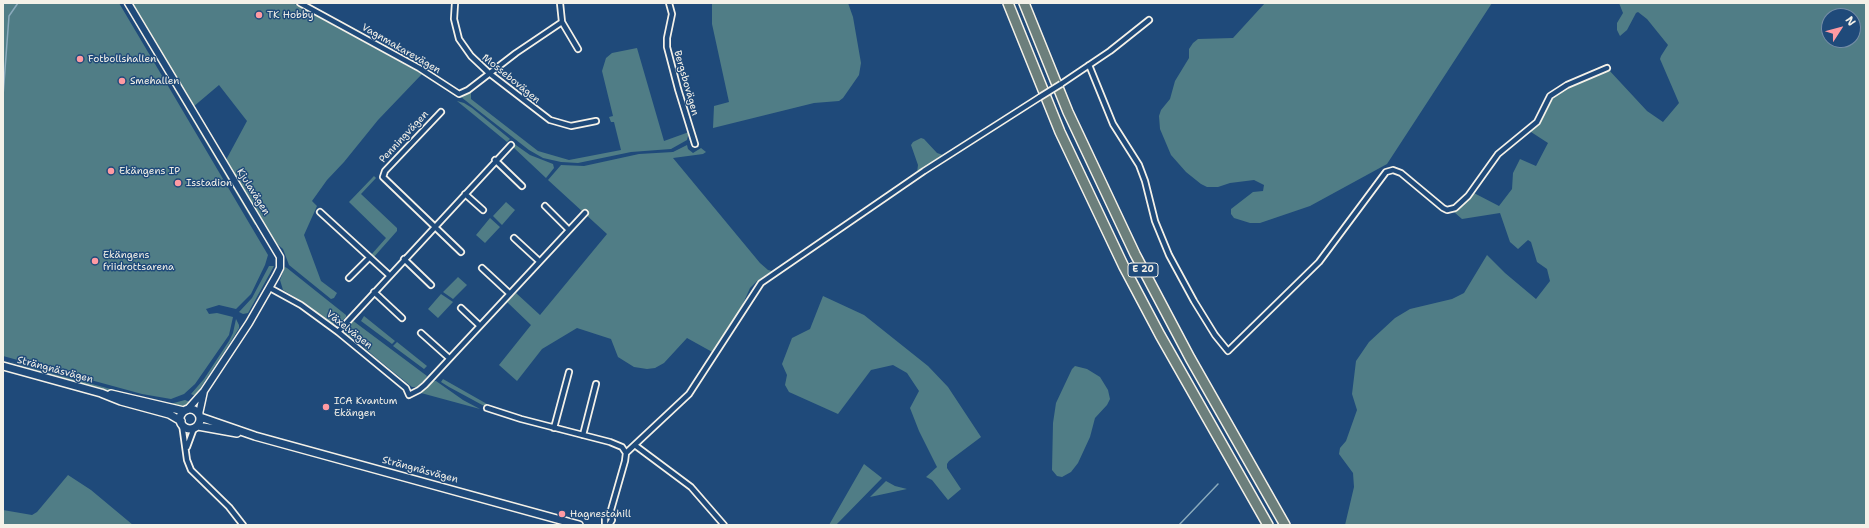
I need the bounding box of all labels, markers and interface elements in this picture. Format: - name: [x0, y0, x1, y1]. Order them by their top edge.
- north arrow: [1821, 8, 1861, 48]
- place label: TK Hobby: [267, 9, 314, 21]
- marker: TK Hobby: [254, 10, 264, 20]
- text: N: [1842, 13, 1859, 29]
- street label: Vagnmakarevägen: [359, 22, 443, 76]
- street label: Bergsbovägen: [671, 49, 701, 117]
- street label: Mossebovägen: [479, 52, 543, 106]
- place label: Fotbollshallen: [88, 53, 156, 65]
- marker: Fotbollshallen: [75, 54, 85, 64]
- place label: Smehallen: [130, 75, 179, 87]
- marker: Smehallen: [117, 76, 127, 86]
- street label: Penningvägen: [377, 108, 431, 166]
- place label: Ekängens IP: [119, 165, 180, 177]
- marker: Ekängens IP: [106, 166, 116, 176]
- street label: Kjulavägen: [234, 166, 272, 218]
- place label: Isstadion: [186, 177, 232, 189]
- marker: Isstadion: [173, 178, 183, 188]
- place label: Ekängens friidrottsarena: [103, 249, 174, 272]
- marker: Ekängens friidrottsarena: [90, 256, 100, 266]
- road number: E 20: [1128, 263, 1158, 277]
- street label: Växelvägen: [324, 308, 374, 352]
- street label: Strängnäsvägen: [16, 354, 94, 386]
- place label: ICA Kvantum Ekängen: [334, 395, 397, 418]
- marker: ICA Kvantum Ekängen: [321, 402, 331, 412]
- street label: Strängnäsvägen: [381, 454, 459, 486]
- place label: Hagnestahill: [570, 508, 631, 520]
- marker: Hagnestahill: [557, 509, 567, 519]

